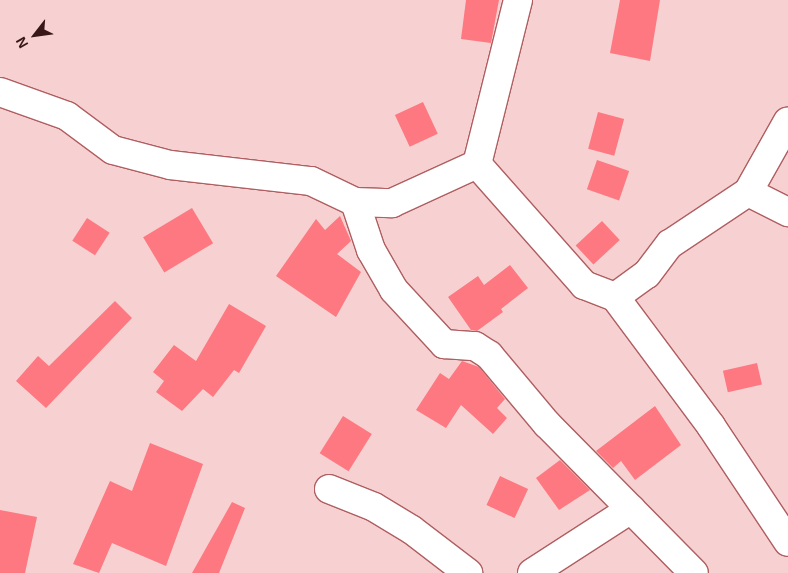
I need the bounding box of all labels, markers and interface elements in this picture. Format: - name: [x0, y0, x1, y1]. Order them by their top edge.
- north arrow: [10, 10, 60, 60]
- text: N: [13, 34, 31, 51]

